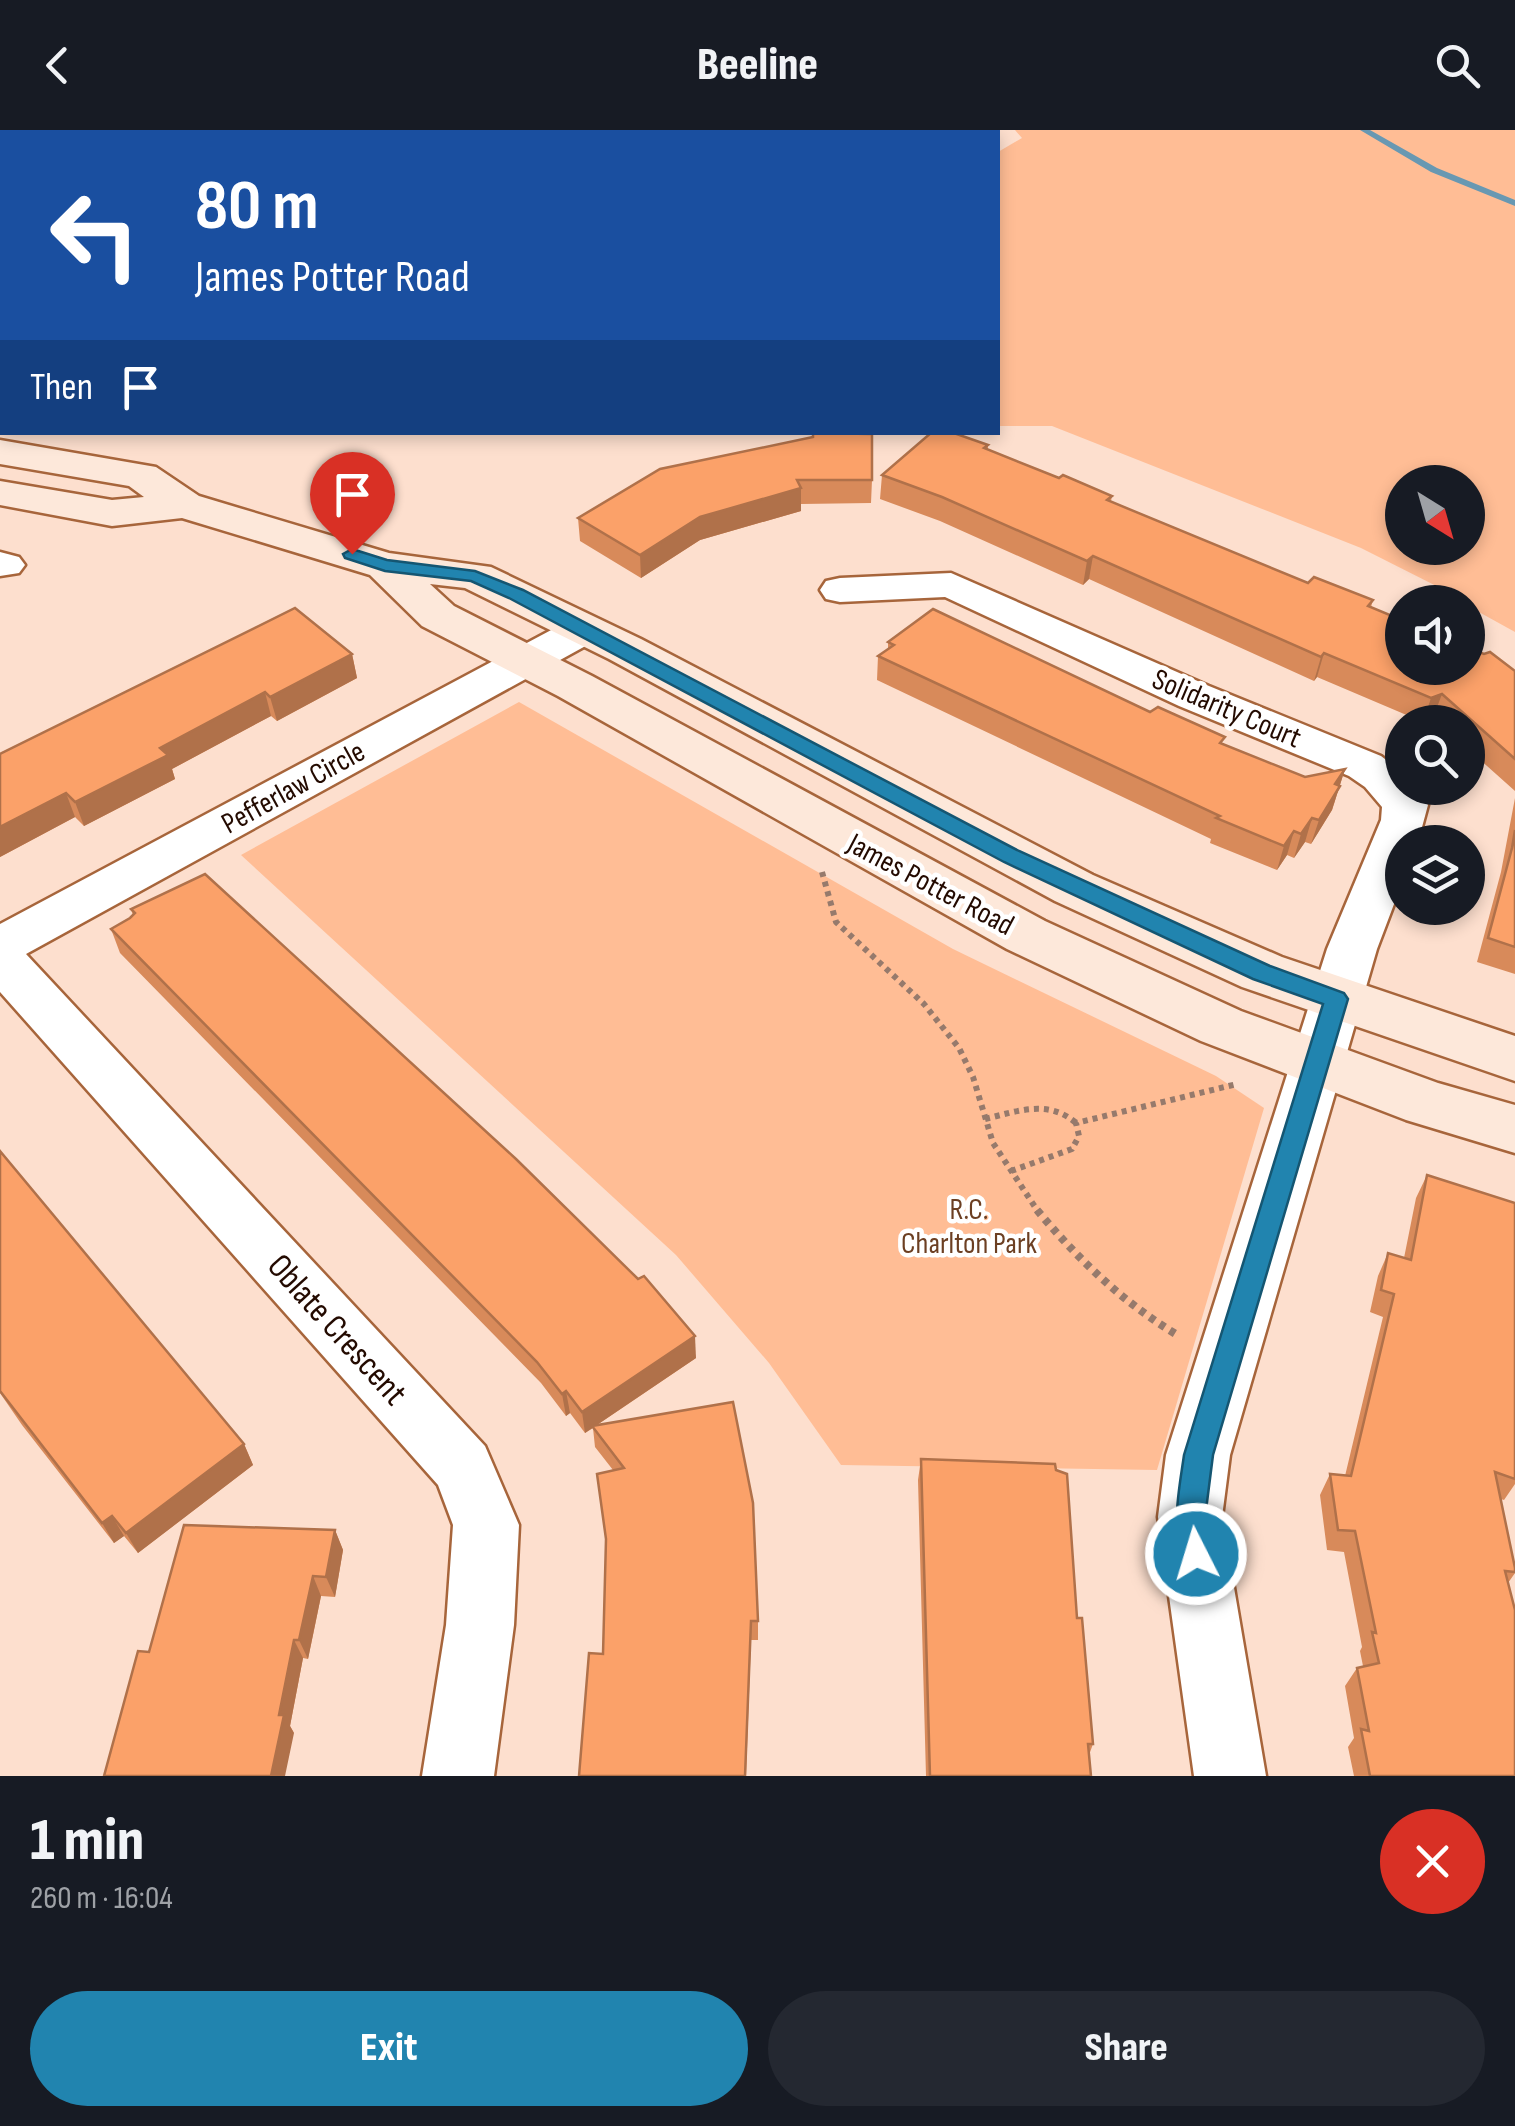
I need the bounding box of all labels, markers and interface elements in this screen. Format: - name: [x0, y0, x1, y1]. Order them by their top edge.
- icon: back: [30, 38, 85, 93]
- text: Beeline: [697, 38, 818, 93]
- icon: search: [1430, 38, 1485, 93]
- text: 80 m: [195, 165, 319, 249]
- icon: left: [30, 170, 160, 300]
- text: James Potter Road: [195, 250, 470, 305]
- icon: arrive: [113, 360, 168, 415]
- text: Then: [30, 365, 93, 410]
- pin: [310, 452, 395, 555]
- north arrow: [1385, 465, 1485, 565]
- map controls: [1385, 465, 1485, 925]
- icon: arrive: [325, 467, 380, 522]
- button: sound: [1385, 585, 1485, 685]
- street label: Solidarity Court: [1147, 661, 1306, 756]
- button: search: [1385, 705, 1485, 805]
- street label: Pefferlaw Circle: [215, 734, 371, 842]
- button: layers: [1385, 825, 1485, 925]
- street label: James Potter Road: [840, 826, 1020, 944]
- park label: R.C. Charlton Park: [901, 1192, 1038, 1262]
- street label: Oblate Crescent: [258, 1246, 416, 1414]
- position arrow: [1144, 1502, 1248, 1606]
- text: 1 min: [30, 1805, 144, 1877]
- button: close: [1380, 1809, 1485, 1914]
- text: 260 m · 16:04: [30, 1879, 173, 1918]
- button: Exit: [30, 1991, 748, 2106]
- button: Share: [768, 1991, 1485, 2106]

